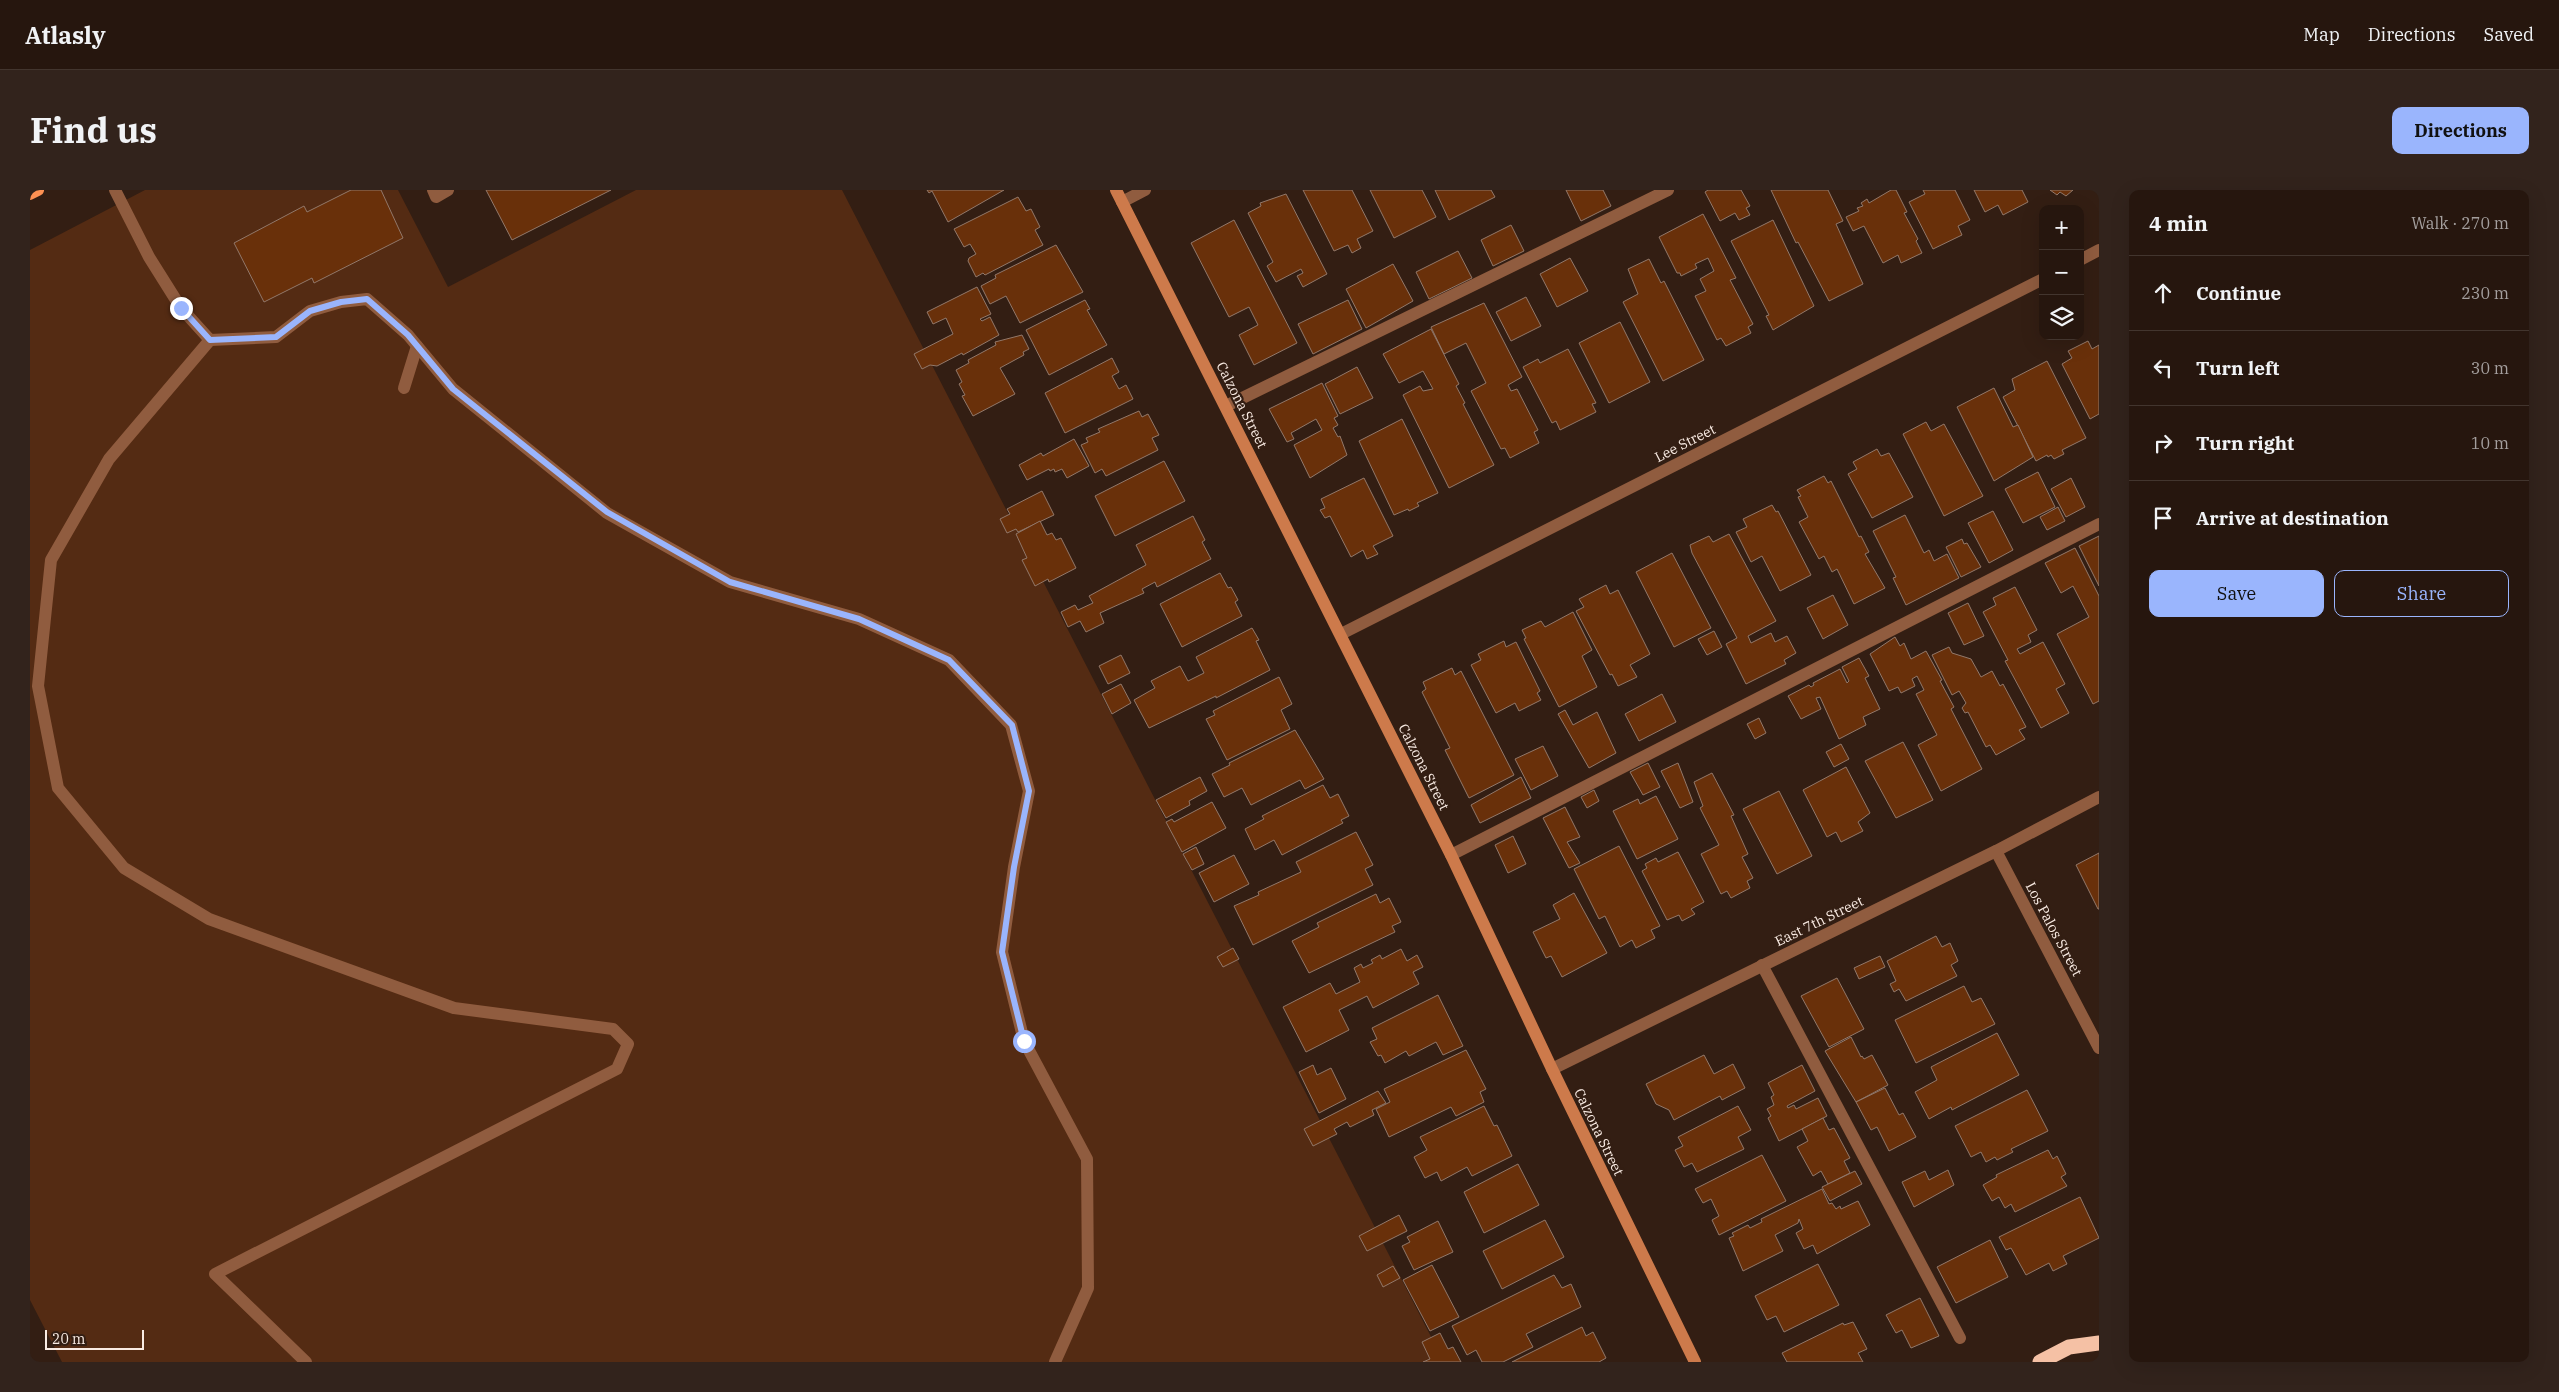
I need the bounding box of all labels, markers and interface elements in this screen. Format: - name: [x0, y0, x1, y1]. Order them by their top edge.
- text: Atlasly: [25, 19, 106, 51]
- text: Map: [2303, 23, 2340, 46]
- text: Directions: [2368, 23, 2456, 46]
- text: Saved: [2484, 23, 2534, 46]
- text: Find us: [30, 107, 157, 153]
- button: Directions: [2392, 107, 2529, 154]
- map controls: [2039, 205, 2084, 340]
- button: +: [2039, 205, 2084, 250]
- text: 4 min: [2149, 209, 2208, 237]
- text: Walk · 270 m: [2411, 213, 2509, 233]
- button: −: [2039, 250, 2084, 295]
- icon: ahead: [2149, 279, 2177, 307]
- text: Continue: [2196, 281, 2281, 305]
- text: 230 m: [2461, 283, 2509, 303]
- button: layers: [2039, 295, 2084, 340]
- route end: [170, 297, 193, 320]
- icon: left: [2149, 354, 2177, 382]
- text: Turn left: [2196, 356, 2279, 380]
- text: 30 m: [2471, 358, 2509, 378]
- street label: Calzona Street: [1212, 359, 1272, 451]
- street label: Lee Street: [1652, 420, 1718, 466]
- icon: right: [2149, 429, 2177, 457]
- text: Turn right: [2196, 431, 2294, 455]
- text: 10 m: [2471, 433, 2509, 453]
- icon: arrive: [2149, 504, 2177, 532]
- text: Arrive at destination: [2196, 506, 2389, 530]
- button: Save: [2149, 570, 2324, 617]
- button: Share: [2334, 570, 2509, 617]
- street label: Calzona Street: [1394, 721, 1454, 813]
- street label: Los Palos Street: [2022, 879, 2086, 979]
- street label: East 7th Street: [1772, 892, 1866, 950]
- route start: [1013, 1030, 1036, 1053]
- street label: Calzona Street: [1570, 1085, 1628, 1179]
- scale bar: [45, 1327, 144, 1350]
- text: 20 m: [52, 1330, 85, 1348]

